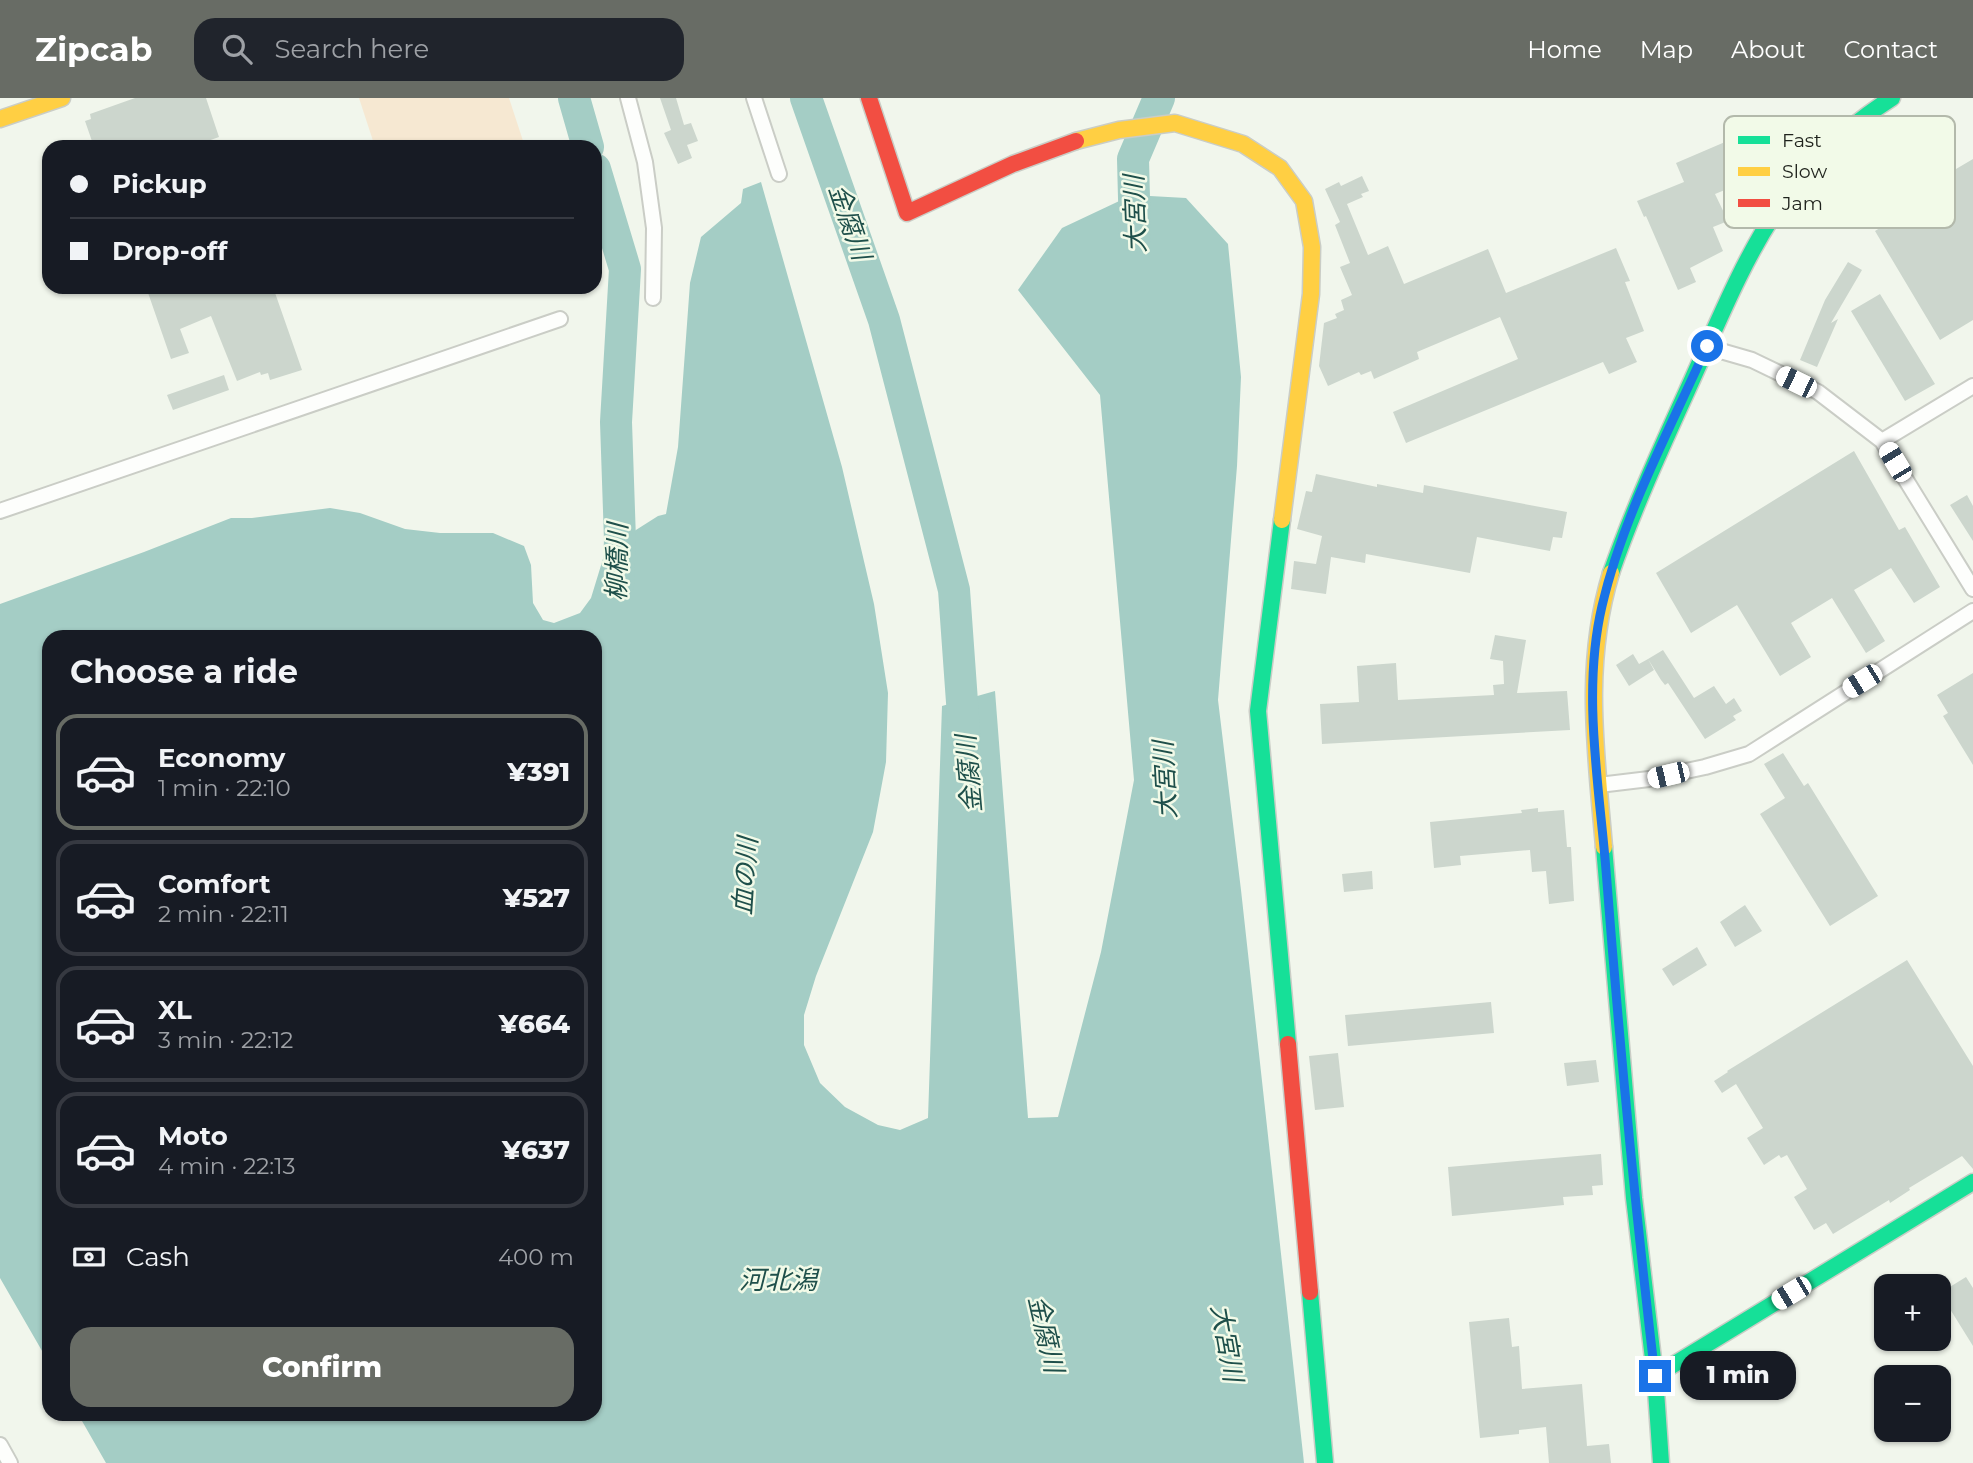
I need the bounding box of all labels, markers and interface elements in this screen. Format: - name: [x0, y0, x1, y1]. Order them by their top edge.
- search box: [194, 18, 684, 81]
- text: Zipcab: [35, 29, 152, 69]
- icon: search: [218, 30, 256, 68]
- text: Search here: [274, 33, 429, 65]
- text: Home: [1527, 35, 1602, 64]
- text: Map: [1640, 35, 1693, 64]
- text: About: [1731, 35, 1805, 64]
- text: Contact: [1843, 35, 1938, 64]
- legend: [1724, 116, 1955, 228]
- text: Fast: [1782, 129, 1822, 152]
- text: Slow: [1782, 160, 1827, 183]
- text: Pickup: [112, 168, 207, 200]
- water label: 大宮川: [1118, 171, 1152, 254]
- water label: 金腐川: [822, 180, 879, 267]
- text: Jam: [1781, 192, 1823, 215]
- text: Drop-off: [112, 235, 227, 267]
- route start: [1691, 330, 1723, 362]
- car: [1773, 363, 1820, 401]
- car: [1876, 439, 1915, 485]
- water label: 柳橋川: [600, 520, 634, 601]
- text: Choose a ride: [70, 652, 298, 691]
- car: [1839, 661, 1886, 701]
- water label: 金腐川: [949, 731, 988, 814]
- water label: 大宮川: [1147, 737, 1183, 820]
- icon: car: [74, 741, 137, 804]
- text: Economy: [158, 742, 285, 774]
- text: ¥391: [507, 756, 570, 788]
- car: [1646, 760, 1691, 790]
- text: 1 min · 22:10: [158, 774, 291, 802]
- water label: 血の川: [726, 833, 764, 916]
- icon: car: [74, 867, 137, 930]
- text: Comfort: [158, 868, 270, 900]
- text: ¥527: [503, 882, 570, 914]
- text: 2 min · 22:11: [158, 900, 289, 928]
- icon: car: [74, 993, 137, 1056]
- text: XL: [158, 994, 192, 1026]
- text: ¥664: [499, 1008, 570, 1040]
- text: 3 min · 22:12: [158, 1026, 293, 1054]
- icon: car: [74, 1119, 137, 1182]
- text: Moto: [158, 1120, 228, 1152]
- text: ¥637: [502, 1134, 570, 1166]
- text: 4 min · 22:13: [158, 1152, 296, 1180]
- icon: cash: [70, 1238, 108, 1276]
- text: Cash: [126, 1241, 190, 1273]
- text: 400 m: [498, 1243, 574, 1271]
- water label: 河北潟: [739, 1264, 820, 1296]
- car: [1768, 1273, 1815, 1313]
- map controls: [1874, 1274, 1951, 1442]
- button: +: [1874, 1274, 1951, 1351]
- water label: 金腐川: [1022, 1292, 1071, 1379]
- water label: 大宮川: [1204, 1302, 1250, 1387]
- button: Confirm: [70, 1327, 574, 1407]
- callout: 1 min: [1680, 1352, 1795, 1400]
- route end: [1639, 1360, 1671, 1392]
- text: 1 min: [1706, 1361, 1770, 1389]
- button: −: [1874, 1365, 1951, 1442]

